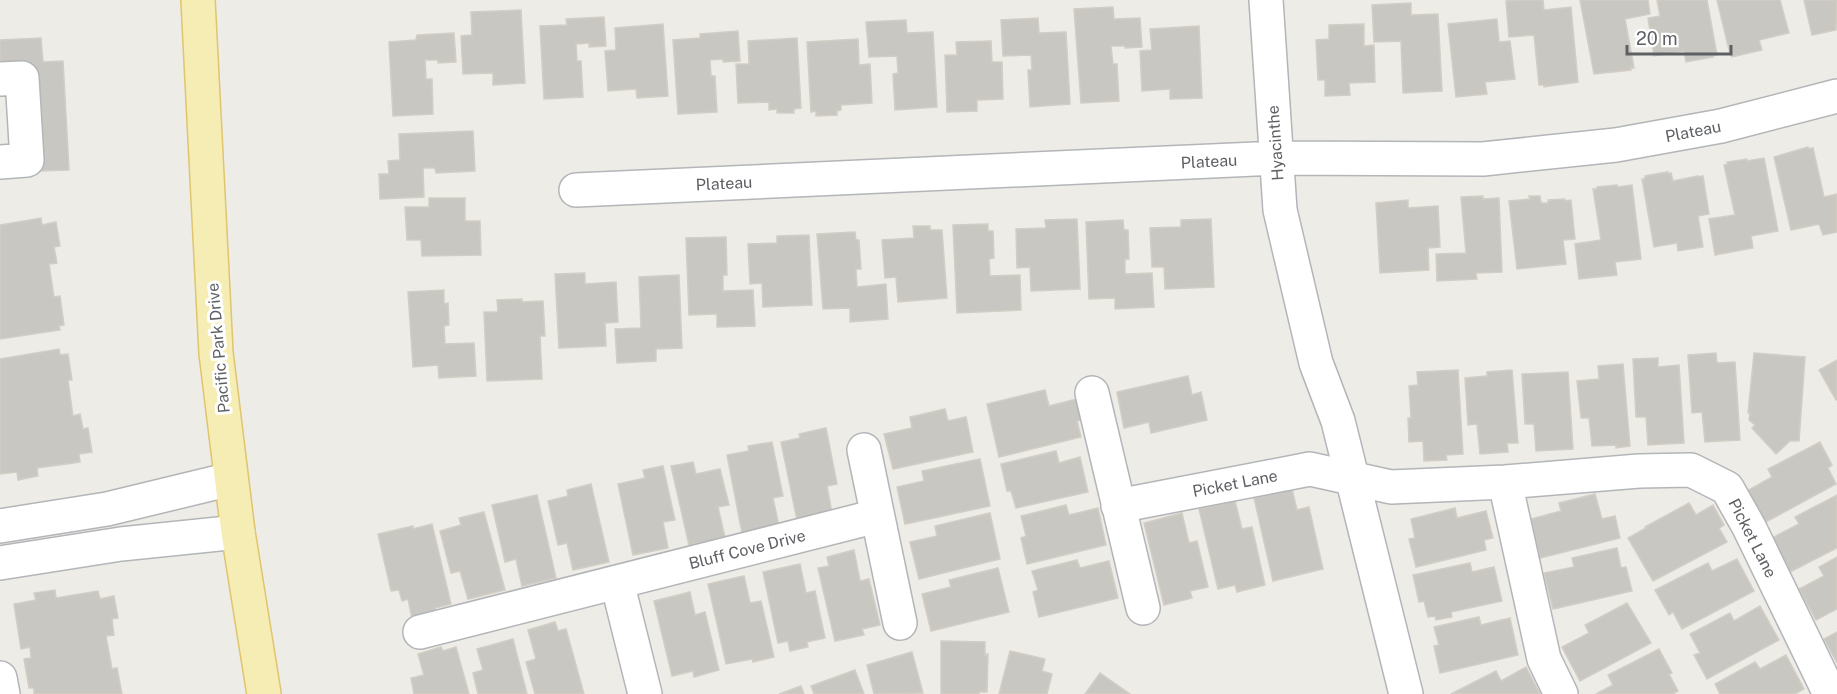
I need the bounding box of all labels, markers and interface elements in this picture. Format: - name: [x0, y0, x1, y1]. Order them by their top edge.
- scale bar: [1627, 18, 1730, 56]
- text: 20 m: [1636, 28, 1678, 49]
- street label: Hyacinthe: [1263, 105, 1288, 181]
- street label: Plateau: [1664, 117, 1723, 146]
- street label: Plateau: [1180, 151, 1238, 172]
- street label: Plateau: [695, 173, 753, 194]
- street label: Pacific Park Drive: [203, 282, 234, 414]
- street label: Picket Lane: [1191, 466, 1279, 501]
- street label: Picket Lane: [1725, 495, 1781, 581]
- street label: Bluff Cove Drive: [687, 526, 807, 573]

